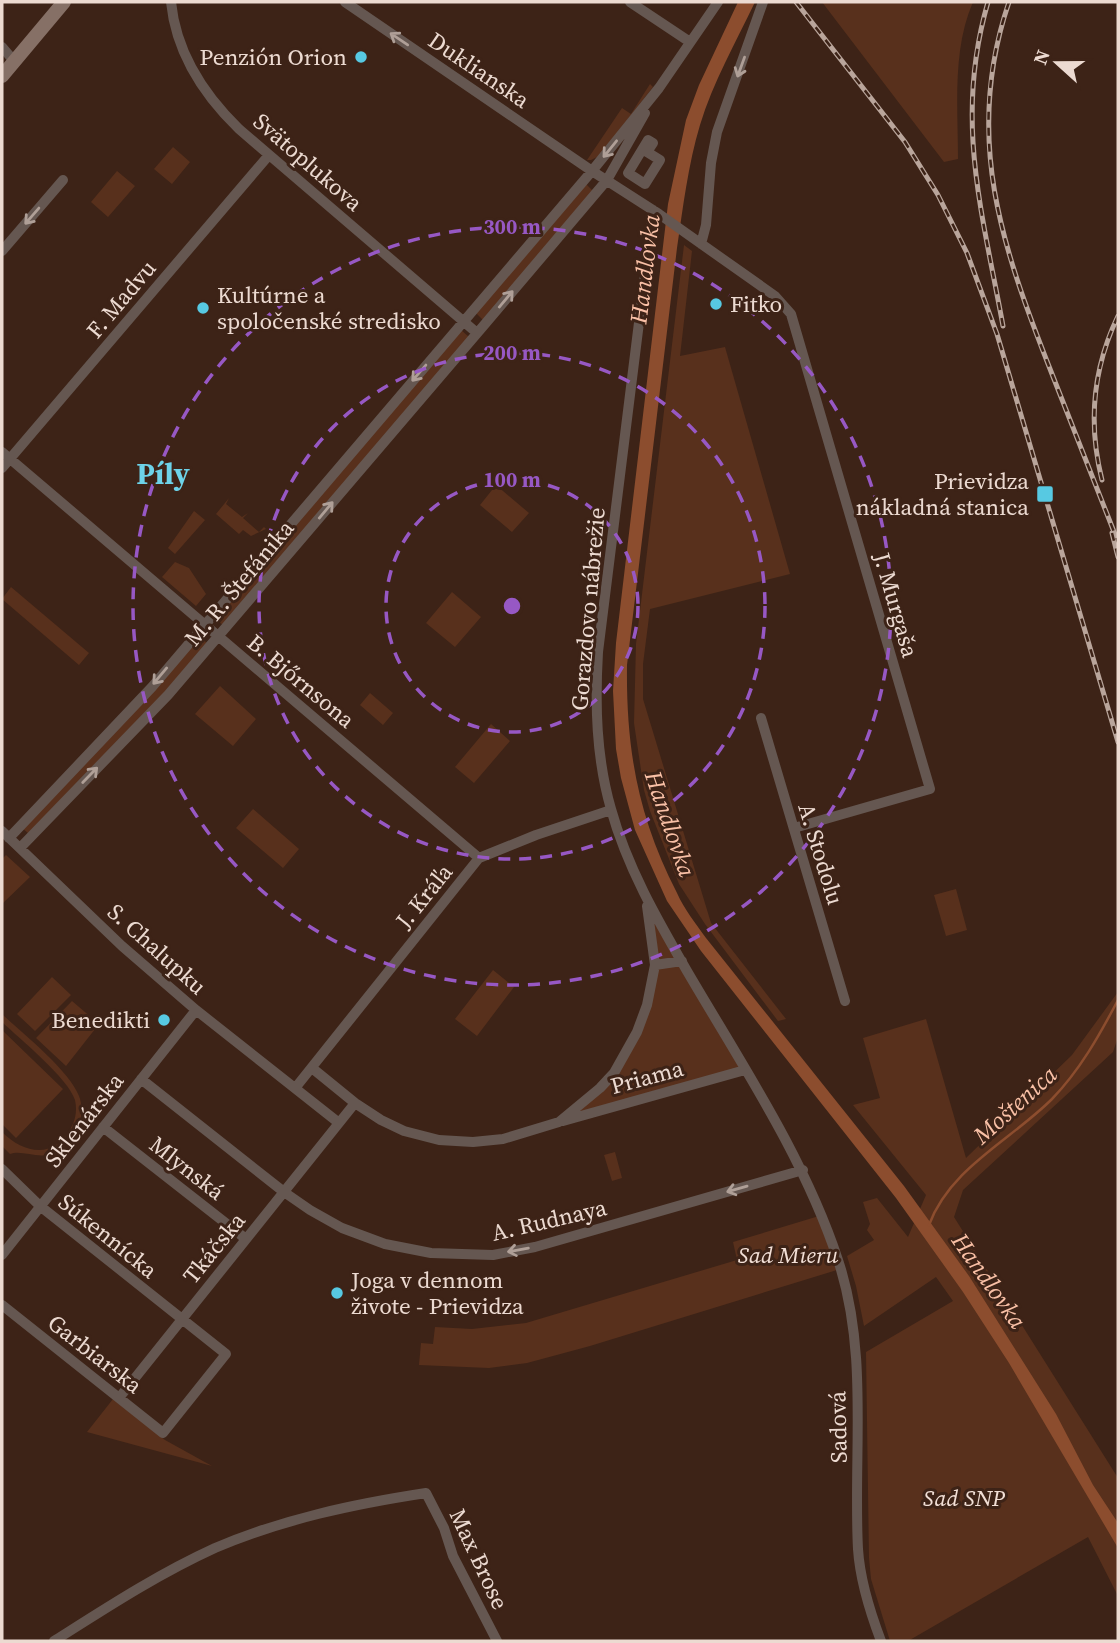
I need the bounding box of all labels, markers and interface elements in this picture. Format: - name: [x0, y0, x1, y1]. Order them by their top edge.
- street label: Duklianska: [422, 24, 536, 116]
- north arrow: [1022, 28, 1092, 98]
- one-way arrow: [390, 31, 409, 46]
- place label: Penzión Orion: [200, 41, 347, 73]
- text: N: [1027, 46, 1056, 68]
- marker: Penzión Orion: [353, 49, 369, 65]
- one-way arrow: [734, 55, 746, 77]
- street label: Svätoplukova: [247, 106, 370, 219]
- one-way arrow: [602, 139, 618, 157]
- one-way arrow: [24, 206, 40, 224]
- text: 300 m: [483, 212, 541, 241]
- water label: Handlovka: [621, 212, 668, 327]
- street label: F. Madvu: [79, 253, 163, 345]
- place label: Kultúrne a spoločenské stredisko: [217, 279, 441, 337]
- place label: Fitko: [730, 288, 782, 320]
- one-way arrow: [498, 291, 513, 309]
- marker: Fitko: [708, 296, 724, 312]
- marker: Kultúrne a spoločenské stredisko: [195, 300, 211, 316]
- text: 200 m: [483, 338, 541, 367]
- one-way arrow: [411, 364, 427, 382]
- district label: Píly: [136, 453, 190, 494]
- text: 100 m: [483, 465, 541, 494]
- place label: Prievidza nákladná stanica: [856, 465, 1029, 523]
- marker: Prievidza nákladná stanica: [1035, 484, 1055, 504]
- one-way arrow: [318, 501, 334, 519]
- street label: Gorazdovo nábrežie: [563, 506, 613, 712]
- street label: M. R. Štefánika: [177, 513, 301, 653]
- street label: J. Murgaša: [865, 548, 926, 661]
- centre of rings: [500, 594, 524, 618]
- street label: B. Bjőrnsona: [240, 626, 362, 736]
- one-way arrow: [153, 667, 168, 685]
- water label: Handlovka: [637, 765, 704, 882]
- one-way arrow: [82, 766, 99, 783]
- street label: A. Stodolu: [790, 799, 852, 909]
- street label: J. Kráľa: [387, 857, 460, 936]
- street label: S. Chalupku: [101, 896, 213, 1002]
- place label: Benedikti: [51, 1004, 150, 1036]
- marker: Benedikti: [156, 1012, 172, 1028]
- street label: Priama: [607, 1052, 687, 1102]
- water label: Moštenica: [965, 1058, 1064, 1152]
- street label: Sklenárska: [37, 1066, 131, 1174]
- street label: Mlynská: [143, 1129, 231, 1208]
- one-way arrow: [727, 1183, 749, 1196]
- street label: Súkennícka: [52, 1186, 164, 1286]
- street label: A. Rudnaya: [488, 1191, 610, 1249]
- street label: Tkáčska: [175, 1205, 253, 1290]
- water label: Handlovka: [944, 1225, 1035, 1336]
- park label: Sad Mieru: [738, 1239, 838, 1271]
- one-way arrow: [507, 1244, 530, 1257]
- place label: Joga v dennom živote - Prievidza: [350, 1264, 524, 1322]
- marker: Joga v dennom živote - Prievidza: [329, 1285, 345, 1301]
- street label: Garbiarska: [41, 1307, 149, 1401]
- street label: Sadová: [821, 1390, 855, 1463]
- park label: Sad SNP: [923, 1482, 1006, 1514]
- street label: Max Brose: [442, 1503, 516, 1615]

